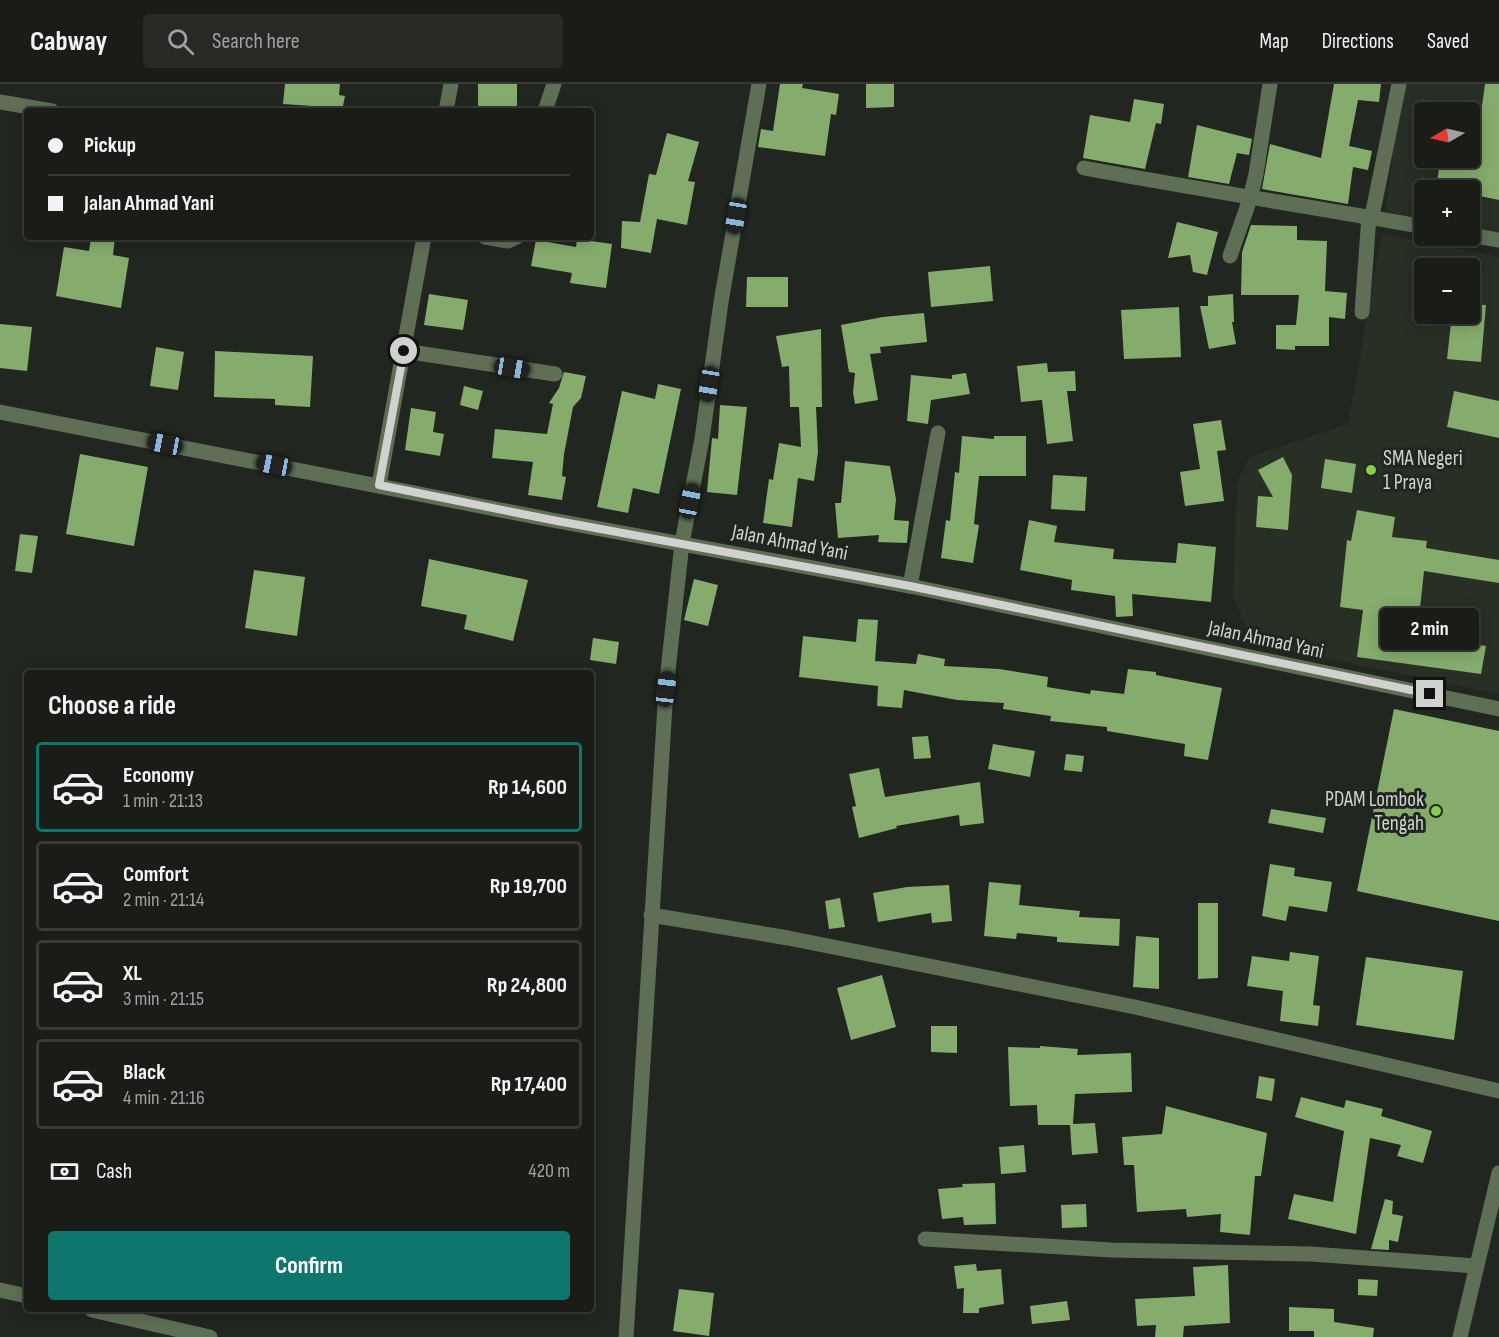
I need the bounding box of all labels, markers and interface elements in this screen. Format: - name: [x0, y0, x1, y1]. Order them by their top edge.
- search box: [143, 14, 563, 68]
- text: Cabway: [30, 25, 107, 58]
- icon: search: [164, 25, 197, 58]
- text: Search here: [212, 28, 300, 55]
- text: Map: [1259, 29, 1289, 54]
- text: Directions: [1322, 29, 1394, 54]
- text: Saved: [1427, 29, 1469, 54]
- north arrow: [1414, 102, 1480, 168]
- map controls: [1414, 102, 1480, 324]
- text: Pickup: [84, 132, 136, 159]
- button: +: [1414, 180, 1480, 246]
- text: Jalan Ahmad Yani: [84, 190, 214, 217]
- car: [724, 197, 748, 235]
- button: −: [1414, 258, 1480, 324]
- route start: [390, 337, 417, 364]
- car: [493, 356, 531, 380]
- car: [697, 365, 721, 403]
- car: [146, 432, 184, 456]
- place label: SMA Negeri 1 Praya: [1383, 446, 1463, 495]
- car: [255, 453, 293, 477]
- marker: SMA Negeri 1 Praya: [1364, 463, 1378, 477]
- car: [678, 482, 702, 520]
- street label: Jalan Ahmad Yani: [729, 519, 850, 566]
- callout: 2 min: [1380, 607, 1480, 649]
- street label: Jalan Ahmad Yani: [1205, 615, 1326, 664]
- text: 2 min: [1410, 617, 1449, 641]
- car: [655, 670, 677, 708]
- route end: [1416, 680, 1443, 707]
- text: Choose a ride: [48, 690, 176, 722]
- icon: car: [51, 760, 105, 814]
- text: Economy: [123, 762, 194, 789]
- text: Rp 14,600: [488, 774, 567, 801]
- place label: PDAM Lombok Tengah: [1325, 787, 1424, 836]
- text: 1 min · 21:13: [123, 789, 203, 813]
- marker: PDAM Lombok Tengah: [1429, 804, 1443, 818]
- icon: car: [51, 859, 105, 913]
- text: Comfort: [123, 861, 189, 888]
- text: Rp 19,700: [490, 873, 567, 900]
- text: 2 min · 21:14: [123, 888, 204, 912]
- icon: car: [51, 958, 105, 1012]
- text: XL: [123, 960, 142, 987]
- text: Rp 24,800: [487, 972, 567, 999]
- text: 3 min · 21:15: [123, 987, 204, 1011]
- icon: car: [51, 1057, 105, 1111]
- text: Black: [123, 1059, 165, 1086]
- text: Rp 17,400: [491, 1071, 567, 1098]
- text: 4 min · 21:16: [123, 1086, 205, 1110]
- icon: cash: [48, 1155, 81, 1188]
- text: Cash: [96, 1158, 132, 1185]
- text: 420 m: [528, 1159, 570, 1183]
- button: Confirm: [48, 1231, 570, 1300]

